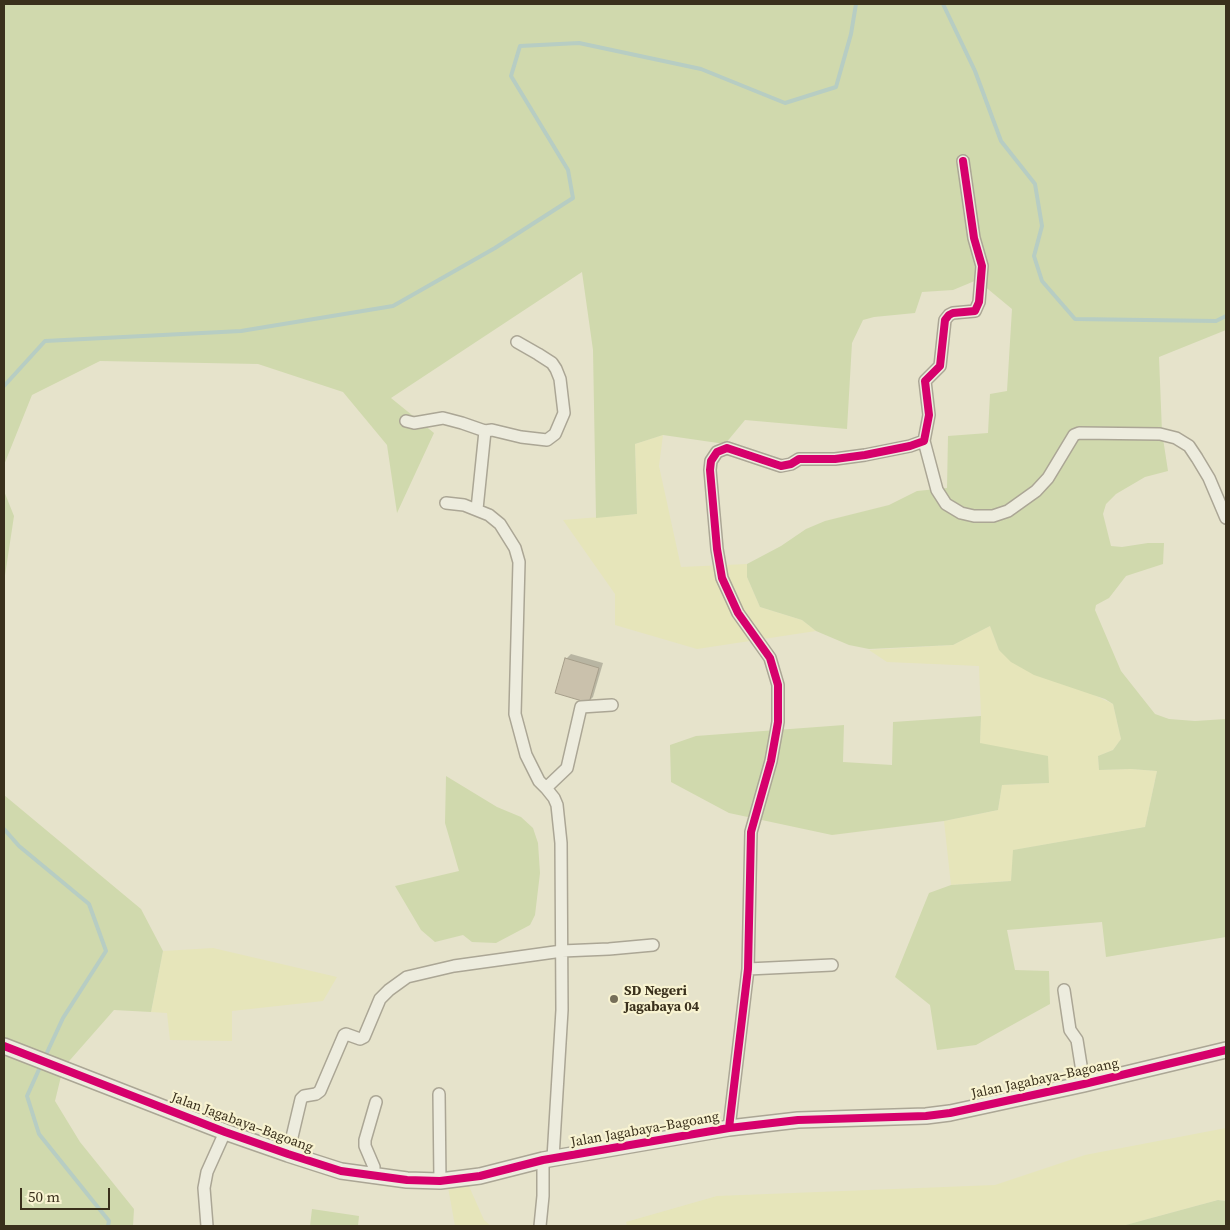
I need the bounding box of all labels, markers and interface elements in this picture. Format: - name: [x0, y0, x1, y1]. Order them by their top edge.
- place label: SD Negeri Jagabaya 04: [624, 983, 699, 1016]
- marker: SD Negeri Jagabaya 04: [608, 993, 620, 1005]
- street label: Jalan Jagabaya–Bagoang: [970, 1055, 1120, 1103]
- street label: Jalan Jagabaya–Bagoang: [168, 1089, 316, 1157]
- street label: Jalan Jagabaya–Bagoang: [570, 1109, 720, 1151]
- scale bar: [22, 1178, 112, 1210]
- text: 50 m: [28, 1186, 60, 1207]

